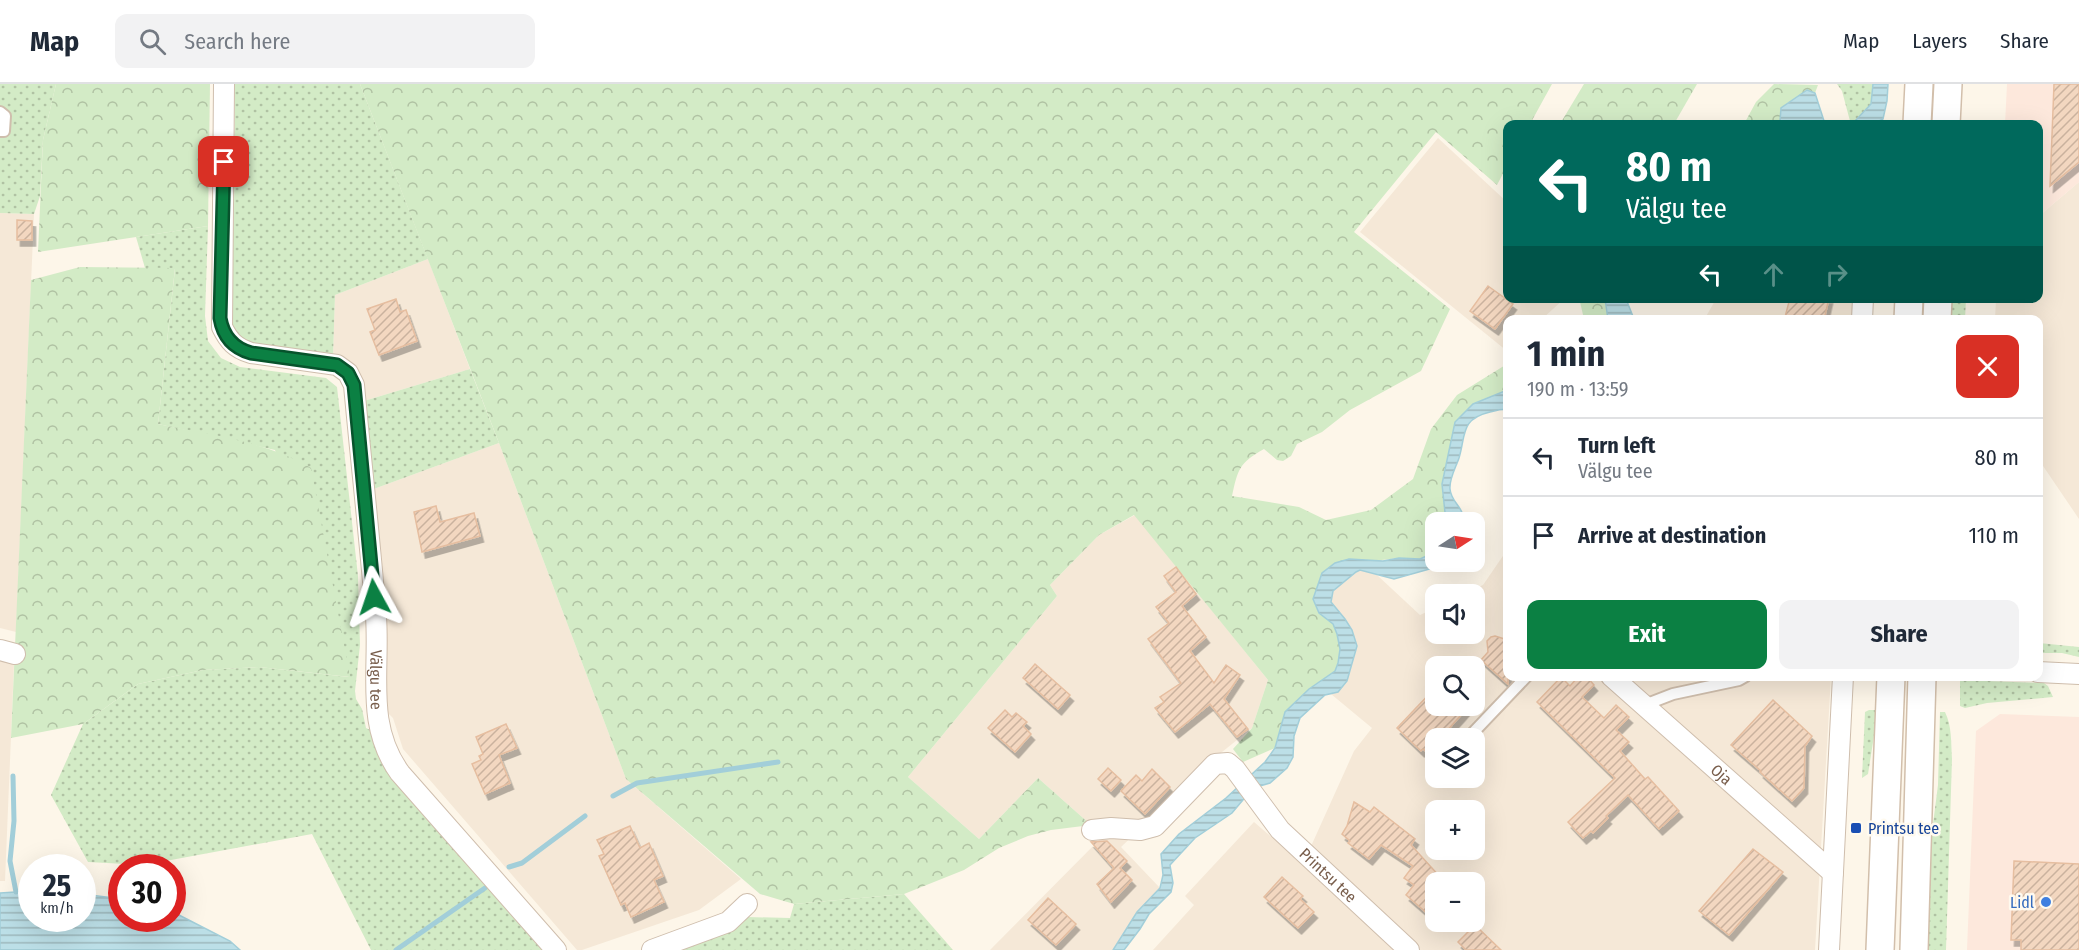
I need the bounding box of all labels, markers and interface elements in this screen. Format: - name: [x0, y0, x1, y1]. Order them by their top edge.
- search box: [115, 14, 535, 68]
- text: Map: [30, 25, 79, 58]
- icon: search: [136, 25, 169, 58]
- text: Search here: [184, 28, 290, 55]
- text: Map: [1843, 28, 1879, 54]
- text: Layers: [1912, 28, 1967, 54]
- text: Share: [2000, 28, 2049, 54]
- pin: [198, 136, 249, 187]
- text: 80 m: [1626, 142, 1712, 192]
- icon: left: [1527, 144, 1605, 222]
- icon: arrive: [207, 145, 240, 178]
- text: Välgu tee: [1626, 193, 1727, 225]
- icon: left: [1694, 258, 1727, 291]
- icon: ahead: [1757, 258, 1790, 291]
- icon: right: [1820, 258, 1853, 291]
- text: 1 min: [1527, 332, 1605, 376]
- button: close: [1956, 335, 2019, 398]
- text: 190 m · 13:59: [1527, 377, 1628, 401]
- text: Turn left: [1578, 432, 1656, 459]
- icon: left: [1527, 441, 1560, 474]
- text: 80 m: [1974, 444, 2019, 471]
- text: Välgu tee: [1578, 459, 1653, 483]
- north arrow: [1425, 512, 1485, 572]
- map controls: [1425, 512, 1485, 932]
- icon: arrive: [1527, 519, 1560, 552]
- text: Arrive at destination: [1578, 522, 1766, 549]
- text: 110 m: [1969, 522, 2019, 549]
- position arrow: [342, 565, 406, 629]
- button: sound: [1425, 584, 1485, 644]
- button: Exit: [1527, 600, 1767, 669]
- button: Share: [1779, 600, 2019, 669]
- street label: Välgu tee: [367, 650, 387, 710]
- button: search: [1425, 656, 1485, 716]
- button: layers: [1425, 728, 1485, 788]
- street label: Oja: [1707, 760, 1736, 789]
- button: +: [1425, 800, 1485, 860]
- place label: Printsu tee: [1868, 819, 1939, 838]
- marker: Printsu tee: [1849, 821, 1863, 835]
- street label: Printsu tee: [1296, 844, 1361, 906]
- speed limit sign: 30: [108, 854, 186, 932]
- text: 25: [43, 868, 71, 904]
- button: −: [1425, 872, 1485, 932]
- place label: Lidl: [2010, 893, 2034, 912]
- marker: Lidl: [2039, 895, 2053, 909]
- text: km/h: [40, 899, 74, 917]

